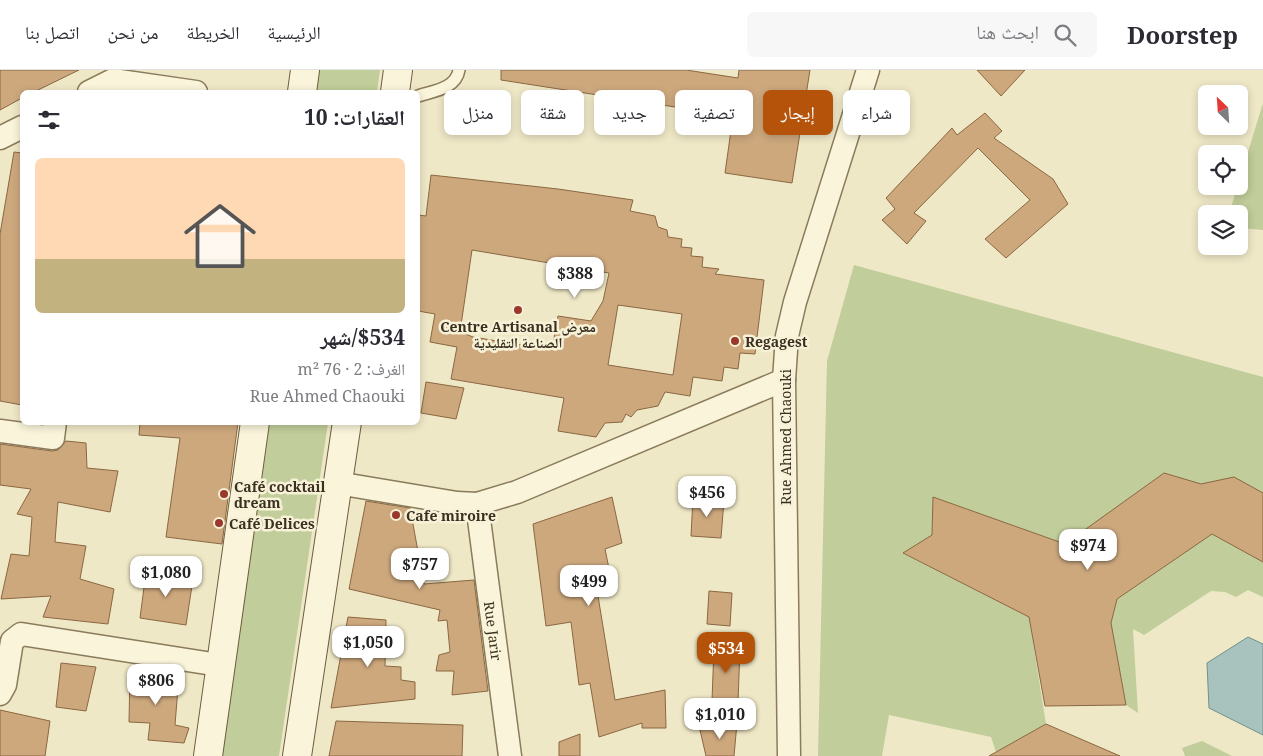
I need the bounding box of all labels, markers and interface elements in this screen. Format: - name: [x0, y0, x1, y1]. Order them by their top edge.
- search box: [747, 12, 1097, 57]
- text: Doorstep: [1127, 18, 1238, 51]
- text: ابحث هنا: [976, 19, 1039, 45]
- text: اتصل بنا: [25, 20, 80, 44]
- text: من نحن: [108, 20, 158, 44]
- text: الخريطة: [186, 20, 239, 44]
- text: الرئيسية: [267, 20, 321, 44]
- icon: search: [1051, 21, 1079, 49]
- north arrow: [1198, 85, 1248, 135]
- map controls: [1198, 85, 1248, 255]
- chip: منزل: [444, 90, 511, 135]
- chip: شقة: [521, 90, 584, 135]
- chip: جديد: [594, 90, 665, 135]
- chip: تصفية: [675, 90, 753, 135]
- chip: إيجار: [763, 90, 833, 135]
- chip: شراء: [843, 90, 910, 135]
- text: العقارات: 10: [304, 103, 405, 131]
- icon: filters: [35, 106, 63, 134]
- button: locate: [1198, 145, 1248, 195]
- icon: home: [175, 191, 265, 281]
- button: layers: [1198, 205, 1248, 255]
- pin: $388: [545, 256, 605, 299]
- text: $388: [557, 262, 593, 284]
- marker: Centre Artisanal معرض الصناعة التقليدية: [512, 304, 524, 316]
- place label: Centre Artisanal معرض الصناعة التقليدية: [440, 317, 596, 352]
- text: $534/شهر: [320, 323, 405, 351]
- place label: Regagest: [745, 332, 808, 351]
- marker: Regagest: [729, 335, 741, 347]
- text: الغرف: 2 · 76 m²: [298, 358, 405, 380]
- street label: Rue Ahmed Chaouki: [776, 369, 795, 505]
- text: Rue Ahmed Chaouki: [250, 385, 405, 407]
- pin: $456: [677, 476, 737, 518]
- place label: Café cocktail dream: [234, 477, 325, 512]
- text: $456: [689, 481, 725, 503]
- marker: Café cocktail dream: [218, 488, 230, 500]
- place label: Cafe miroire: [406, 506, 496, 525]
- marker: Cafe miroire: [390, 509, 402, 521]
- place label: Café Delices: [229, 514, 315, 533]
- marker: Café Delices: [213, 517, 225, 529]
- pin: $974: [1058, 528, 1118, 571]
- text: $974: [1070, 534, 1106, 556]
- pin: $757: [390, 548, 450, 590]
- text: $757: [402, 553, 438, 575]
- pin: $1,080: [125, 556, 207, 598]
- text: $1,080: [141, 561, 191, 583]
- pin: $499: [559, 564, 619, 607]
- text: $499: [571, 570, 607, 592]
- street label: Rue Jarir: [480, 600, 507, 662]
- pin: $1,050: [327, 626, 409, 668]
- text: $1,050: [343, 631, 393, 653]
- pin: $534: [696, 632, 756, 674]
- text: $534: [708, 637, 744, 659]
- pin: $806: [126, 664, 186, 706]
- text: $806: [138, 669, 174, 691]
- pin: $1,010: [679, 698, 761, 740]
- text: $1,010: [695, 703, 745, 725]

